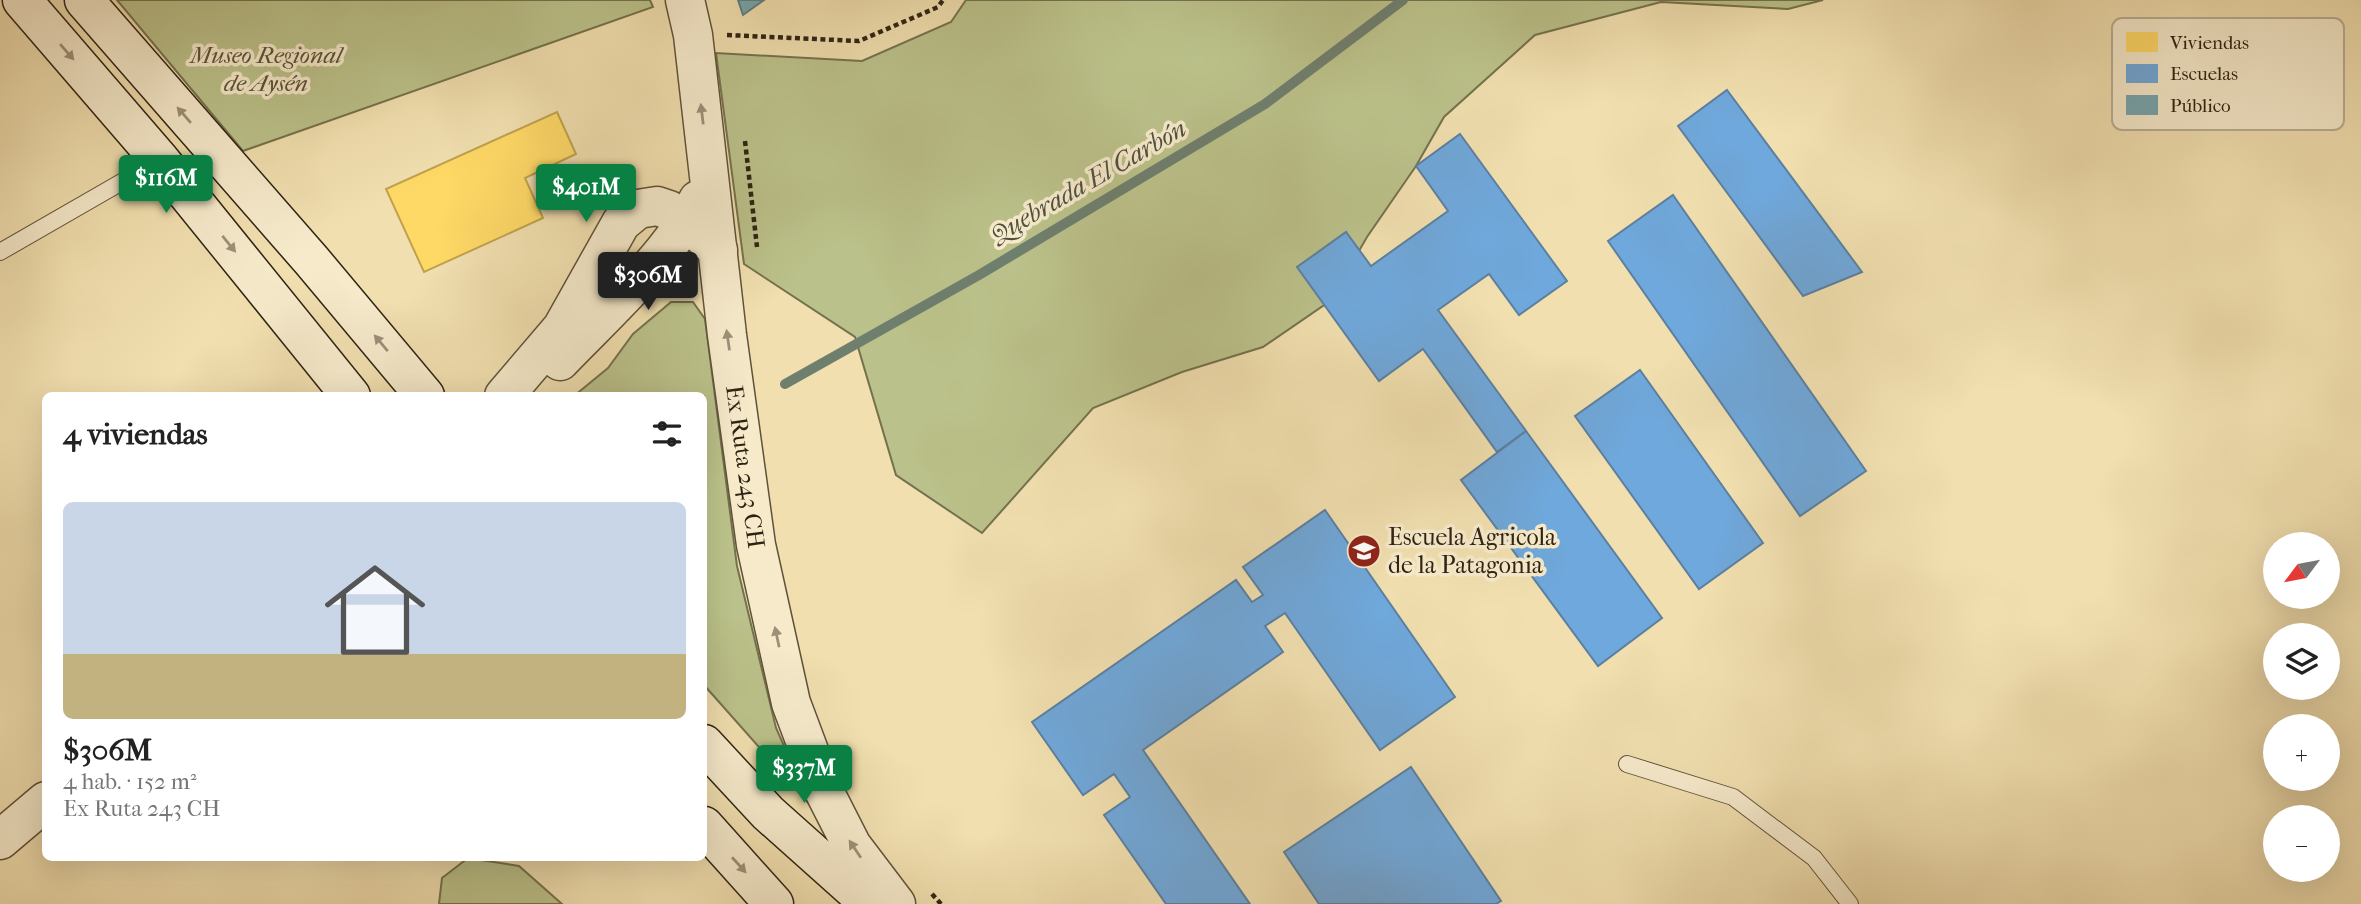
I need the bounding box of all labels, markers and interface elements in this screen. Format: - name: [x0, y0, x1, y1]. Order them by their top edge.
- legend: [2112, 18, 2344, 130]
- text: Viviendas: [2169, 32, 2249, 54]
- park label: Museo Regional de Aysén: [188, 41, 345, 97]
- one-way arrow: [59, 43, 74, 60]
- text: Escuelas: [2170, 63, 2238, 85]
- text: Público: [2170, 95, 2231, 117]
- one-way arrow: [696, 103, 707, 125]
- one-way arrow: [177, 107, 192, 124]
- water label: Quebrada El Carbón: [984, 113, 1192, 251]
- pin: $116M: [117, 156, 215, 215]
- text: $116M: [135, 164, 197, 191]
- pin: $401M: [537, 164, 635, 224]
- text: $401M: [552, 173, 620, 200]
- one-way arrow: [221, 236, 236, 253]
- pin: $306M: [599, 252, 697, 312]
- text: $306M: [614, 261, 682, 288]
- one-way arrow: [723, 329, 734, 351]
- one-way arrow: [374, 335, 389, 352]
- street label: Ex Ruta 243 CH: [720, 384, 770, 550]
- icon: filters: [648, 415, 686, 453]
- text: 4 viviendas: [63, 417, 208, 452]
- place label: Escuela Agricola de la Patagonia: [1388, 523, 1557, 579]
- school or university icon: Escuela Agricola de la Patagonia: [1345, 532, 1383, 570]
- north arrow: [2263, 532, 2340, 609]
- map controls: [2263, 532, 2340, 882]
- icon: home: [312, 547, 438, 673]
- button: layers: [2263, 623, 2340, 700]
- one-way arrow: [771, 626, 782, 648]
- button: +: [2263, 714, 2340, 791]
- text: $306M: [63, 733, 152, 768]
- pin: $337M: [755, 746, 853, 805]
- text: $337M: [772, 754, 836, 781]
- text: 4 hab. · 152 m²: [63, 768, 196, 795]
- text: Ex Ruta 243 CH: [63, 795, 220, 822]
- button: −: [2263, 805, 2340, 882]
- one-way arrow: [849, 840, 862, 859]
- one-way arrow: [730, 856, 746, 873]

